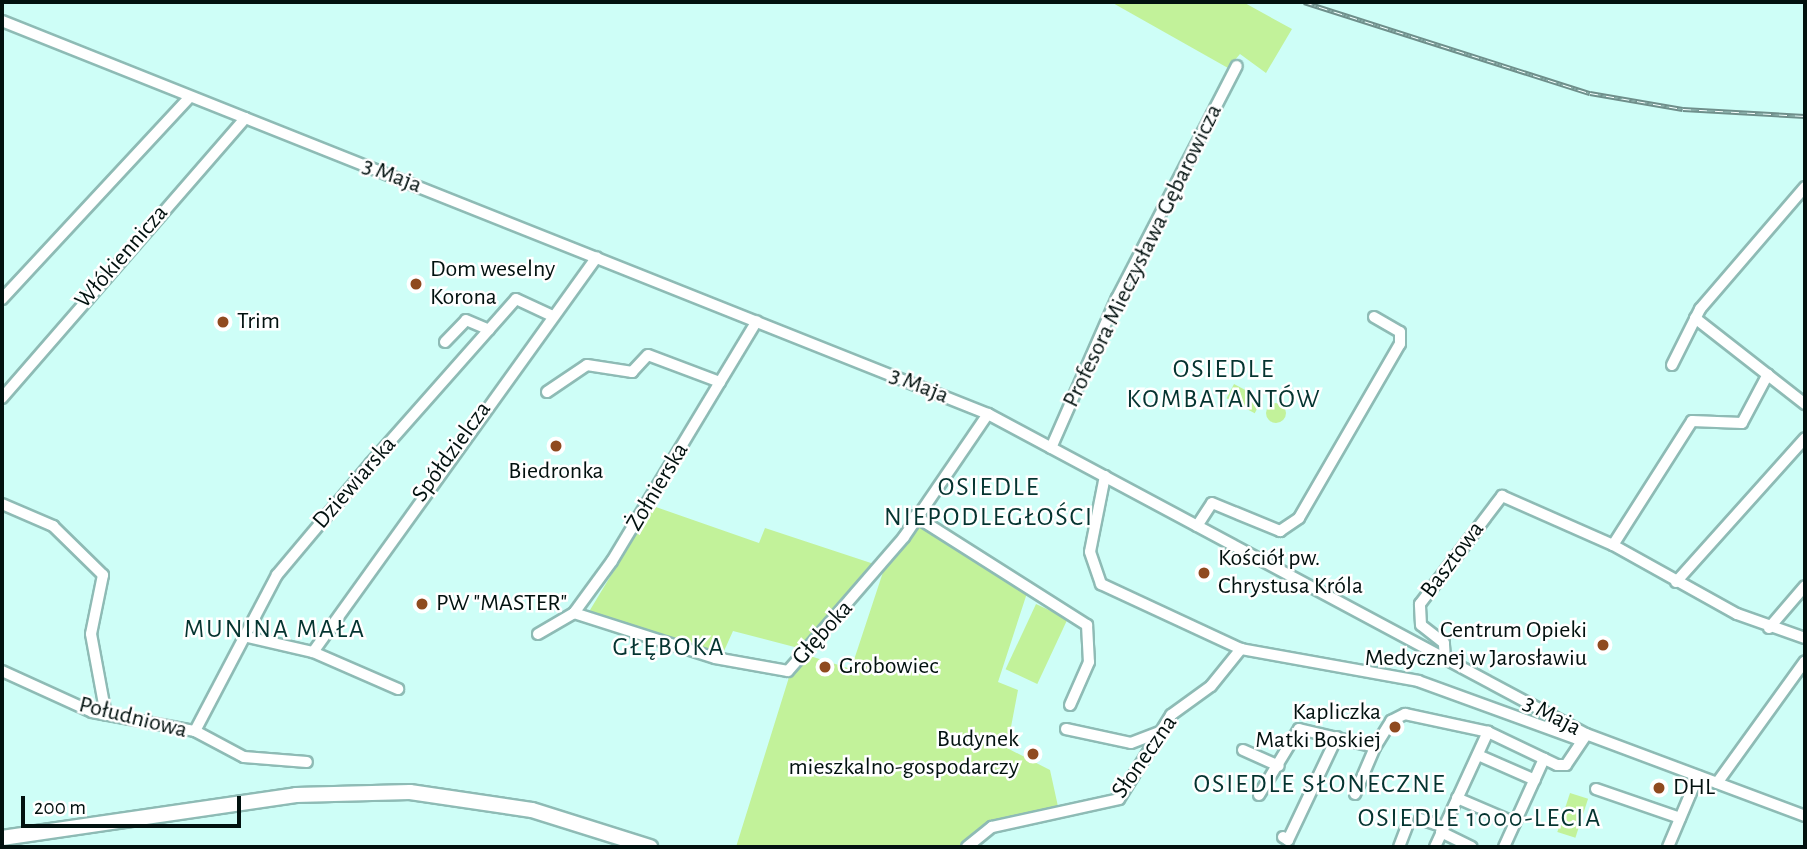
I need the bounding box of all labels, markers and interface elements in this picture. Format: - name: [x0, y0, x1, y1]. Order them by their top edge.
- street label: Profesora Mieczysława Gębarowicza: [1057, 100, 1229, 412]
- street label: 3 Maja: [358, 152, 426, 200]
- street label: Włókiennicza: [69, 199, 175, 315]
- place label: Dom weselny Korona: [430, 256, 555, 312]
- marker: Dom weselny Korona: [408, 276, 424, 292]
- place label: Trim: [237, 308, 280, 336]
- marker: Trim: [215, 314, 231, 330]
- district label: OSIEDLE KOMBATANTÓW: [1128, 354, 1320, 416]
- street label: 3 Maja: [885, 361, 953, 411]
- street label: Spółdzielcza: [406, 396, 498, 508]
- street label: Dziewiarska: [307, 431, 403, 535]
- marker: Biedronka: [548, 438, 564, 454]
- street label: Żołnierska: [621, 438, 695, 536]
- place label: Biedronka: [508, 458, 604, 486]
- district label: OSIEDLE NIEPODLEGŁOŚCI: [886, 472, 1092, 534]
- street label: Basztowa: [1415, 516, 1491, 604]
- place label: Kościół pw. Chrystusa Króla: [1218, 545, 1363, 601]
- marker: Kościół pw. Chrystusa Króla: [1196, 565, 1212, 581]
- place label: PW "MASTER": [436, 590, 567, 618]
- street label: Głęboka: [786, 595, 860, 671]
- marker: PW "MASTER": [414, 596, 430, 612]
- district label: MUNINA MAŁA: [185, 614, 365, 646]
- place label: Centrum Opieki Medycznej w Jarosławiu: [1365, 617, 1587, 673]
- district label: GŁĘBOKA: [613, 632, 725, 664]
- marker: Centrum Opieki Medycznej w Jarosławiu: [1593, 635, 1613, 655]
- place label: Grobowiec: [839, 653, 939, 681]
- marker: Grobowiec: [817, 659, 833, 675]
- street label: 3 Maja: [1518, 689, 1586, 743]
- street label: Południowa: [76, 691, 190, 745]
- place label: Kapliczka Matki Boskiej: [1255, 699, 1381, 755]
- street label: Słoneczna: [1106, 710, 1184, 804]
- marker: Kapliczka Matki Boskiej: [1387, 719, 1403, 735]
- place label: Budynek mieszkalno-gospodarczy: [788, 726, 1019, 782]
- marker: Budynek mieszkalno-gospodarczy: [1025, 746, 1041, 762]
- district label: OSIEDLE SŁONECZNE: [1196, 769, 1444, 801]
- place label: DHL: [1673, 774, 1715, 802]
- marker: DHL: [1651, 780, 1667, 796]
- scale bar: [24, 782, 245, 826]
- text: 200 m: [34, 797, 86, 818]
- district label: OSIEDLE 1000-LECIA: [1360, 803, 1600, 835]

